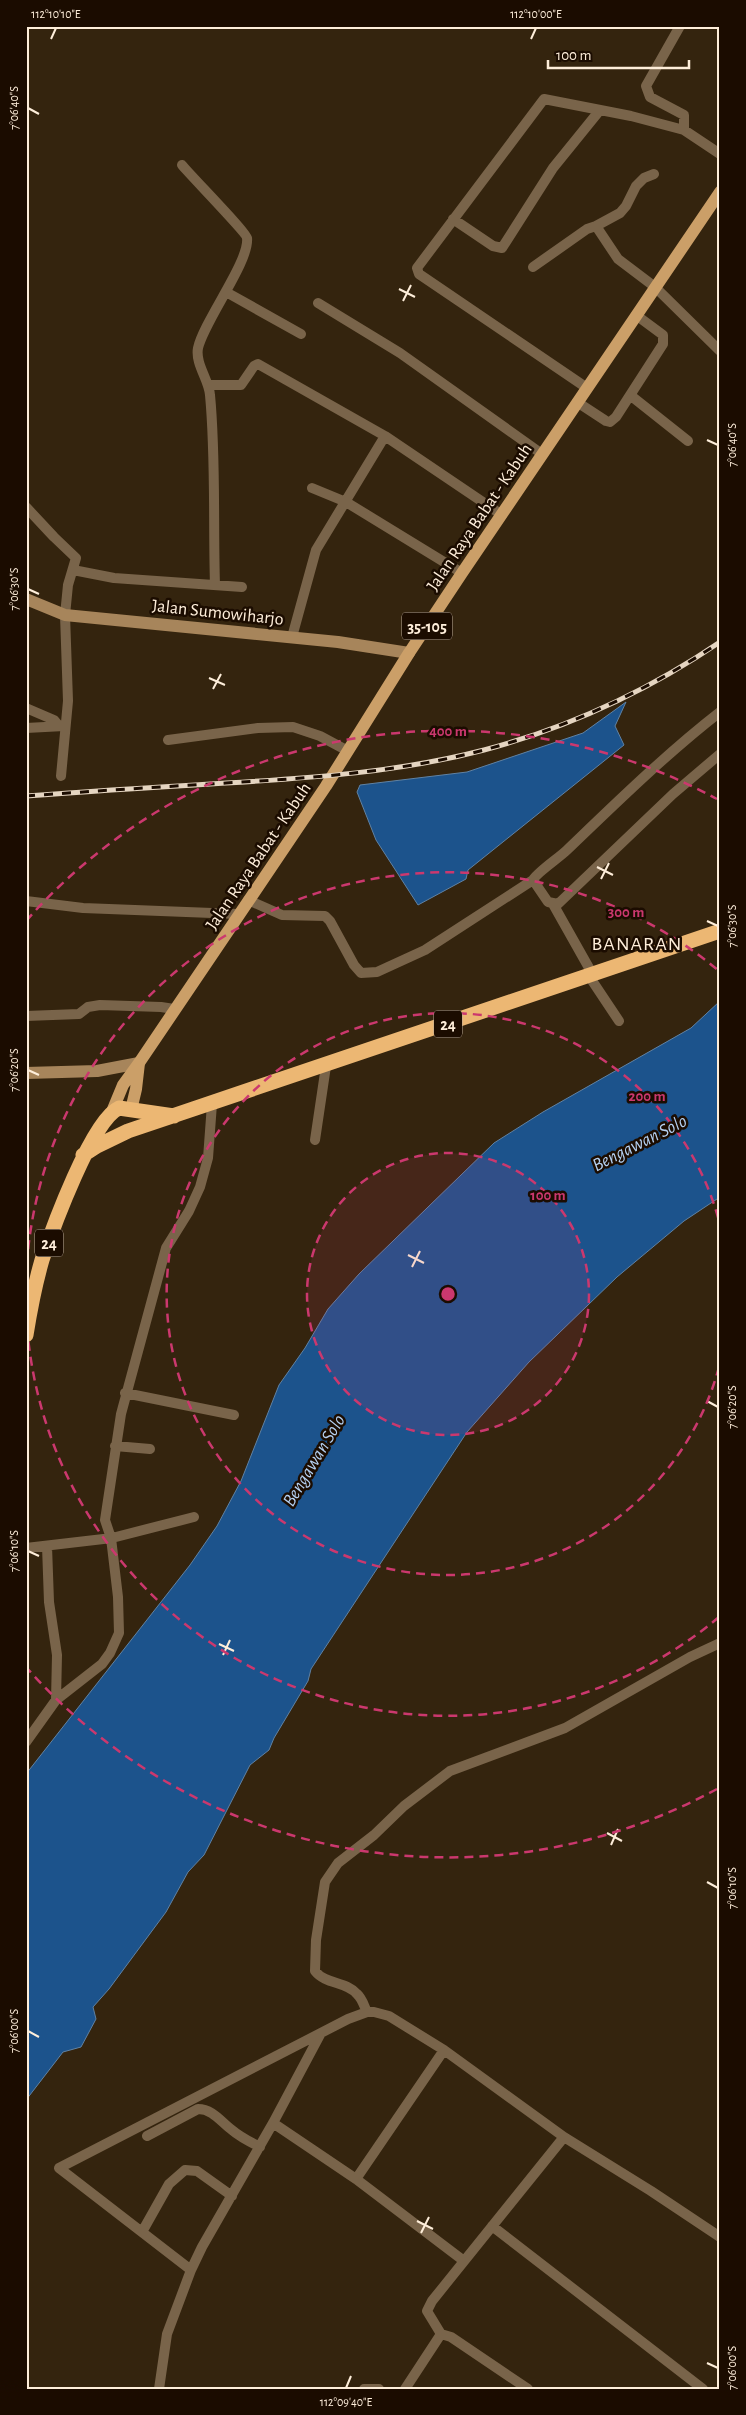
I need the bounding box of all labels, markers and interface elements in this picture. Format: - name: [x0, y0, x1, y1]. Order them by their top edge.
- text: 112°10'10"E: [31, 8, 81, 20]
- text: 112°10'00"E: [510, 8, 562, 20]
- scale bar: [548, 38, 690, 70]
- text: 100 m: [556, 48, 591, 63]
- text: 7°06'40"S: [8, 86, 20, 130]
- text: 7°06'40"S: [726, 423, 738, 467]
- street label: Jalan Raya Babat - Kabuh: [424, 441, 536, 594]
- text: 7°06'30"S: [8, 567, 20, 610]
- street label: Jalan Sumowiharjo: [151, 597, 285, 629]
- road number: 35-105: [402, 612, 452, 640]
- text: 400 m: [429, 724, 467, 739]
- street label: Jalan Raya Babat - Kabuh: [203, 780, 315, 933]
- text: 7°06'30"S: [726, 904, 738, 947]
- text: 300 m: [608, 905, 644, 920]
- district label: BANARAN: [592, 934, 682, 954]
- road number: 24: [434, 1011, 462, 1038]
- text: 7°06'20"S: [8, 1048, 20, 1092]
- text: 200 m: [628, 1089, 666, 1104]
- water label: Bengawan Solo: [589, 1111, 690, 1175]
- text: 100 m: [530, 1188, 566, 1203]
- road number: 24: [35, 1230, 63, 1256]
- centre of rings: [439, 1285, 457, 1303]
- text: 7°06'20"S: [726, 1385, 738, 1429]
- water label: Bengawan Solo: [280, 1411, 349, 1510]
- text: 7°06'10"S: [8, 1530, 20, 1572]
- text: 7°06'10"S: [726, 1867, 738, 1909]
- text: 7°06'00"S: [8, 2009, 20, 2053]
- text: 7°06'00"S: [726, 2346, 738, 2390]
- text: 112°09'40"E: [320, 2396, 372, 2408]

